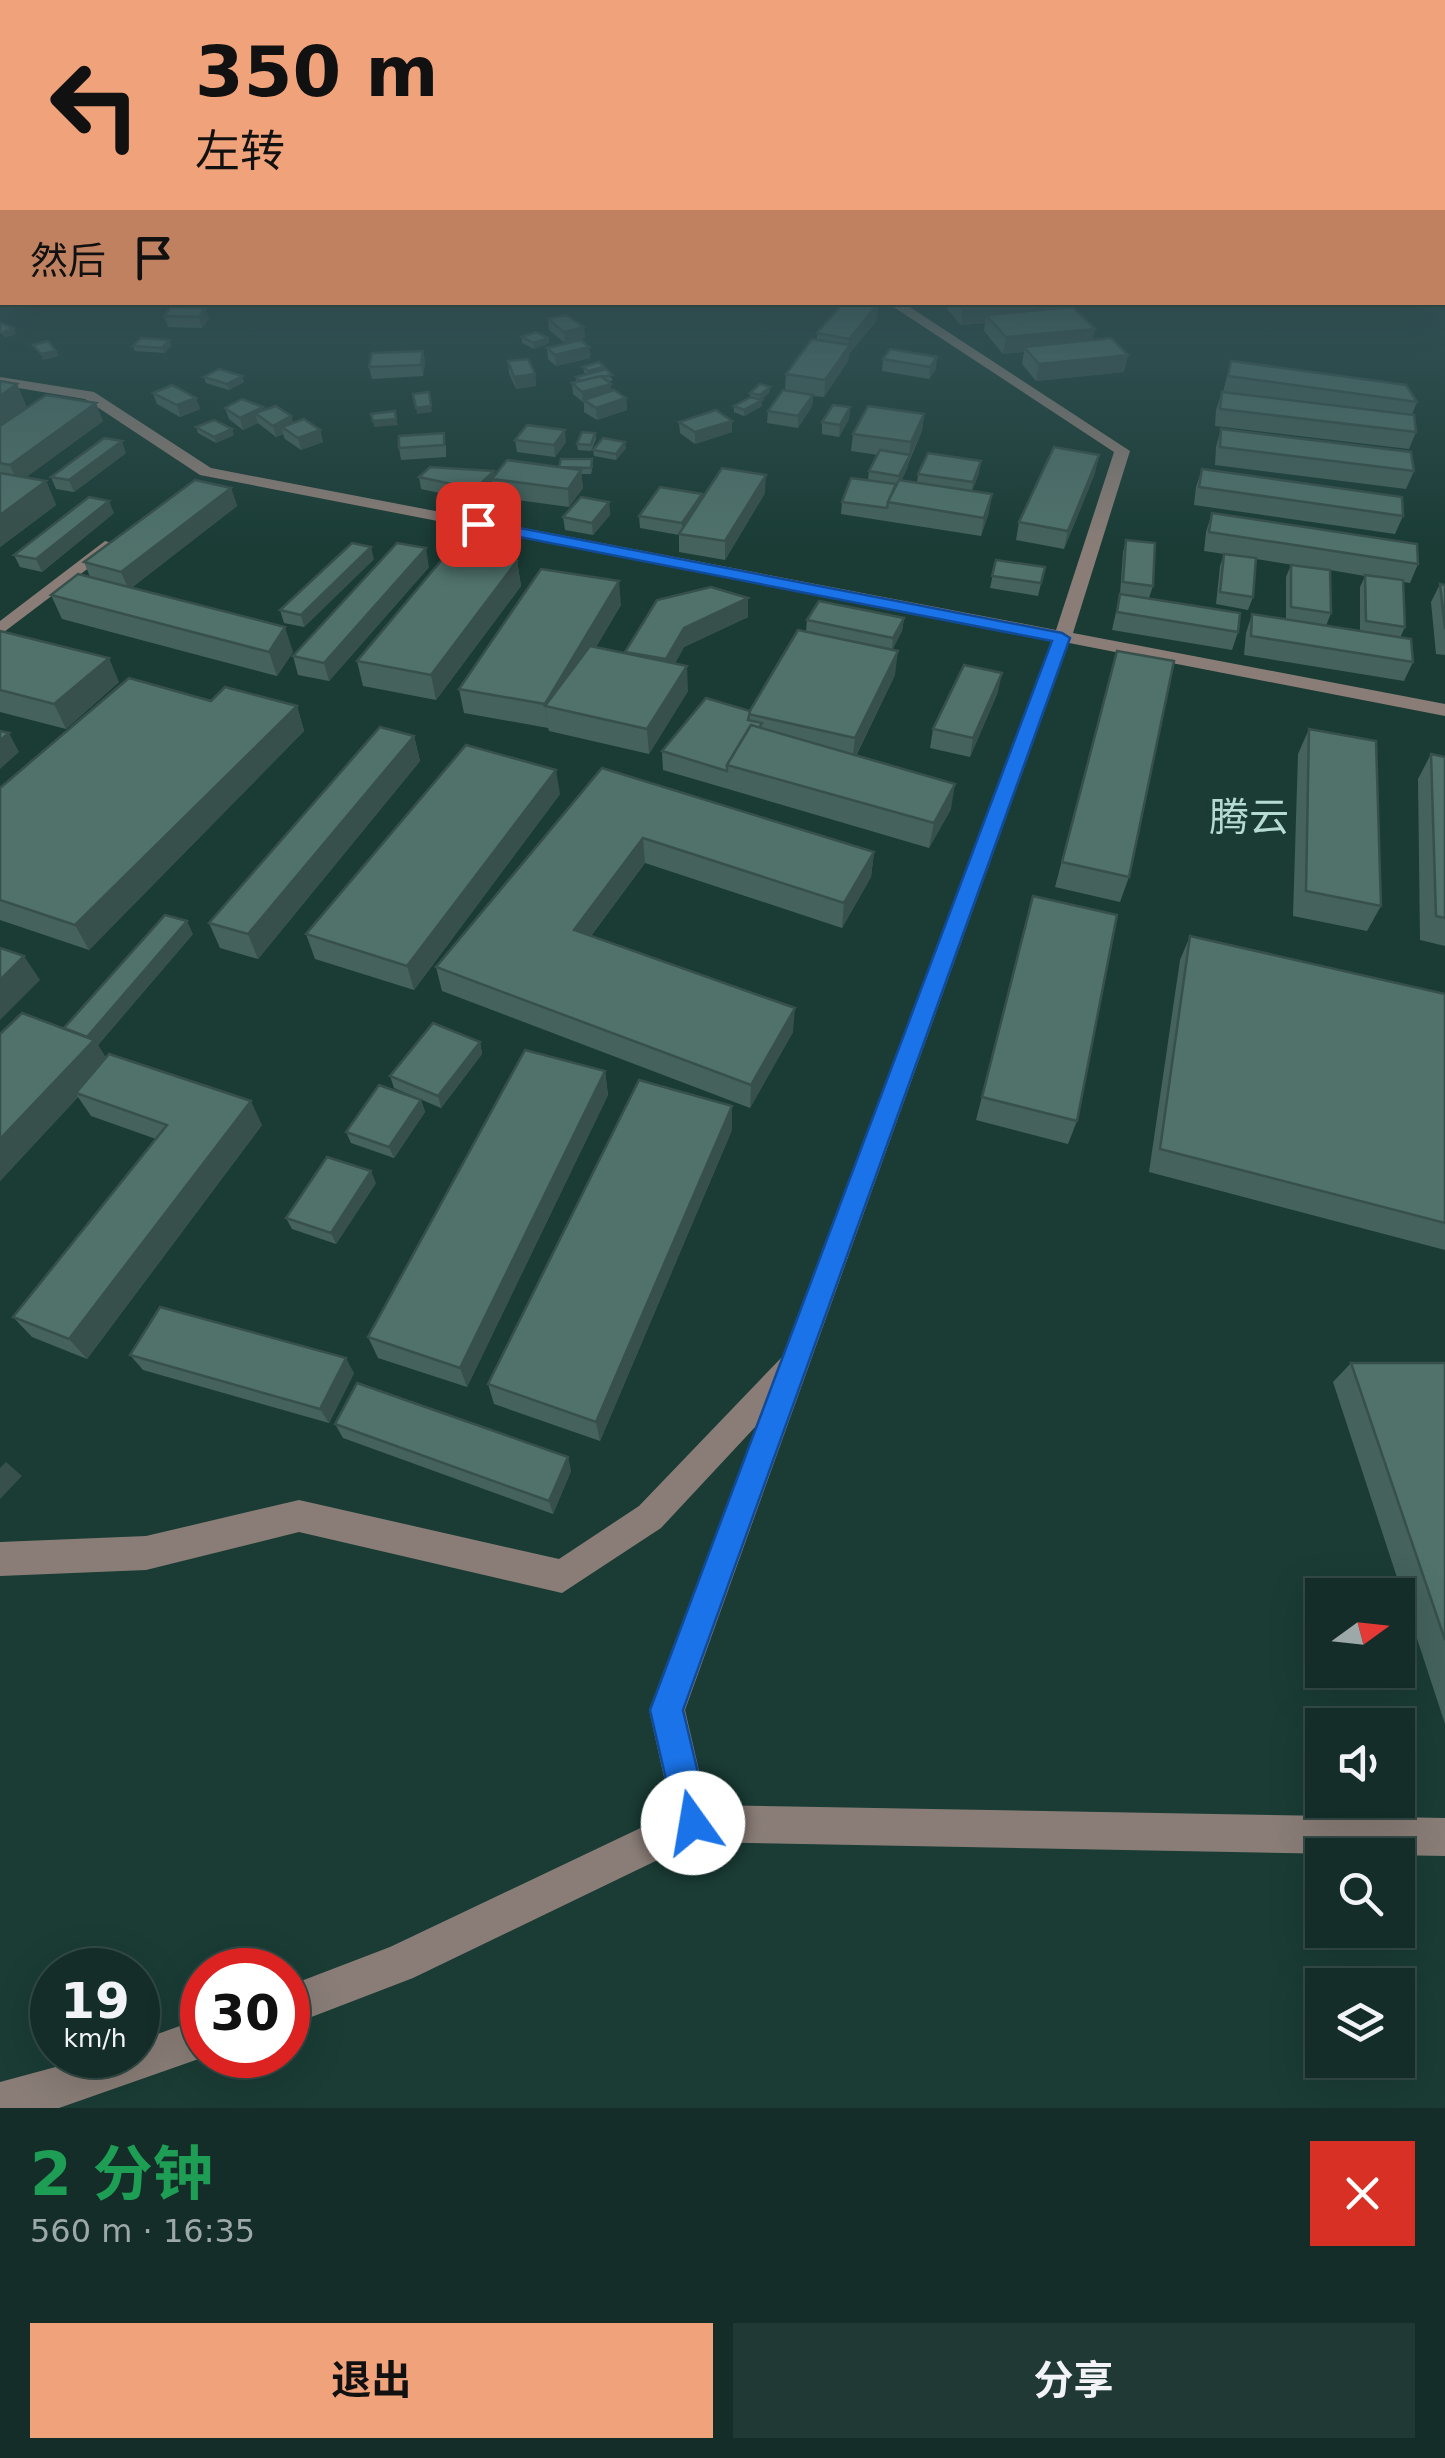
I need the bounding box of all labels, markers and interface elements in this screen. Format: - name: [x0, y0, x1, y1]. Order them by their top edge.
- text: 350 m: [195, 31, 438, 113]
- icon: left: [30, 40, 160, 170]
- text: 左转: [195, 125, 285, 178]
- icon: arrive: [126, 230, 181, 285]
- text: 然后: [30, 239, 106, 283]
- pin: [436, 482, 521, 567]
- icon: arrive: [451, 497, 506, 552]
- district label: 腾云: [1209, 794, 1289, 840]
- north arrow: [1305, 1578, 1415, 1688]
- map controls: [1305, 1578, 1415, 2078]
- button: sound: [1305, 1708, 1415, 1818]
- position arrow: [641, 1771, 745, 1875]
- button: search: [1305, 1838, 1415, 1948]
- speed limit sign: 30: [180, 1948, 310, 2078]
- button: layers: [1305, 1968, 1415, 2078]
- text: 19: [60, 1972, 130, 2030]
- text: km/h: [63, 2024, 127, 2053]
- text: 2 分钟: [30, 2139, 213, 2209]
- button: close: [1310, 2141, 1415, 2246]
- text: 560 m · 16:35: [30, 2212, 255, 2250]
- button: 退出: [30, 2323, 713, 2438]
- button: 分享: [733, 2323, 1415, 2438]

